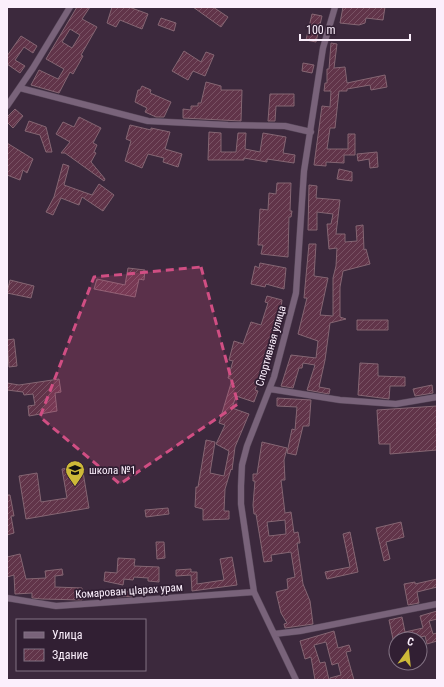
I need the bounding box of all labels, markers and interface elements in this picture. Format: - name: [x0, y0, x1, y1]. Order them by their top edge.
- scale bar: [300, 16, 410, 42]
- text: 100 m: [306, 23, 336, 37]
- street label: Спортивная улица: [253, 304, 289, 388]
- school or university icon: школа №1: [64, 459, 86, 487]
- place label: школа №1: [89, 464, 136, 477]
- street label: Комарован цIарах урам: [75, 581, 183, 601]
- legend: [16, 619, 146, 671]
- text: Улица: [52, 628, 83, 642]
- north arrow: [388, 631, 428, 671]
- text: С: [406, 635, 415, 649]
- text: Здание: [52, 648, 89, 662]

